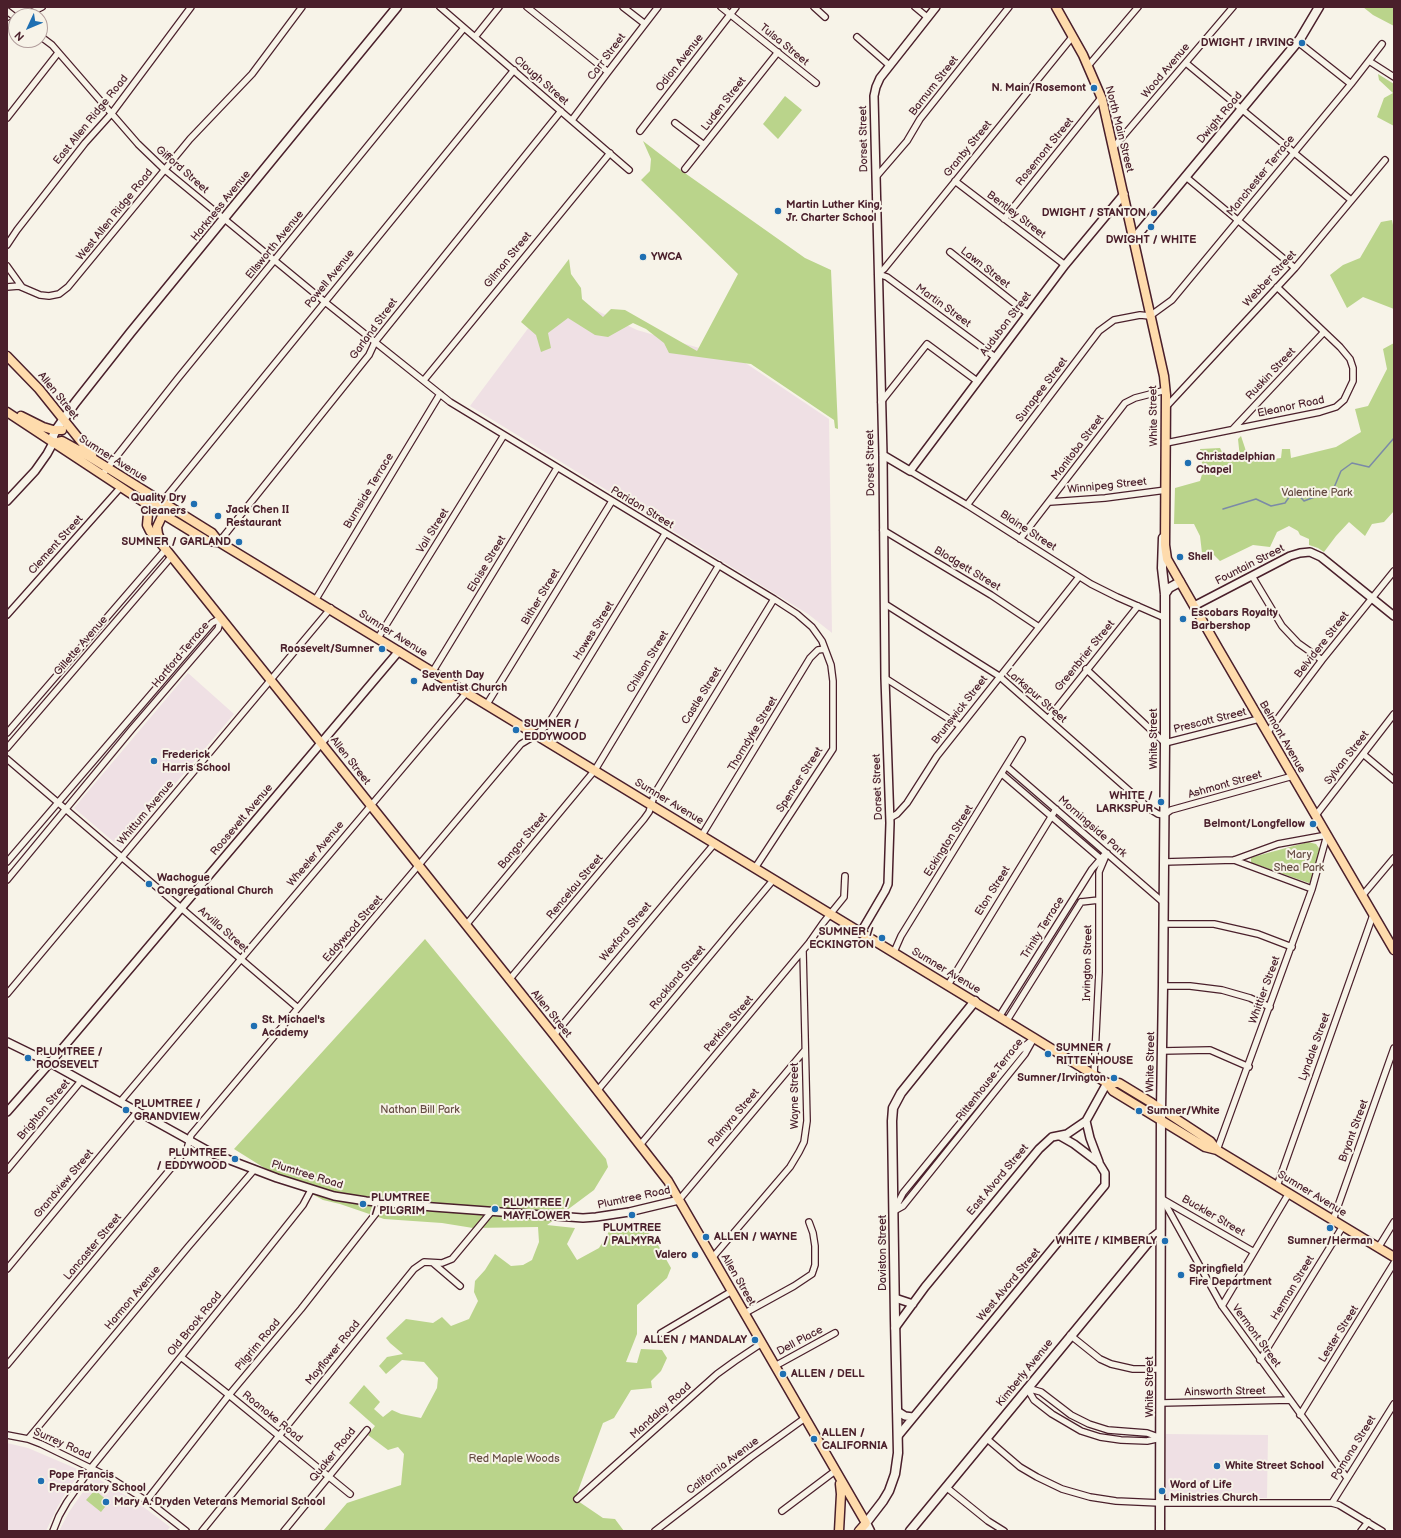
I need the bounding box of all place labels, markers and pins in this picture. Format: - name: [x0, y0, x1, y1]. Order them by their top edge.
- place label: DWIGHT / IRVING: [1201, 36, 1294, 50]
- marker: DWIGHT / IRVING: [1297, 38, 1307, 48]
- place label: N. Main/Rosemont: [991, 81, 1086, 95]
- marker: N. Main/Rosemont: [1089, 83, 1099, 93]
- place label: Martin Luther King, Jr. Charter School: [786, 198, 882, 224]
- marker: Martin Luther King, Jr. Charter School: [773, 206, 783, 216]
- place label: DWIGHT / STANTON: [1042, 206, 1146, 220]
- marker: DWIGHT / STANTON: [1149, 208, 1159, 218]
- marker: DWIGHT / WHITE: [1146, 222, 1156, 232]
- place label: DWIGHT / WHITE: [1106, 233, 1196, 247]
- place label: YWCA: [651, 250, 682, 264]
- marker: YWCA: [638, 252, 648, 262]
- place label: Christadelphian Chapel: [1196, 450, 1275, 476]
- marker: Christadelphian Chapel: [1183, 458, 1193, 468]
- place label: Quality Dry Cleaners: [131, 491, 186, 517]
- marker: Quality Dry Cleaners: [189, 499, 199, 509]
- place label: Jack Chen II Restaurant: [226, 503, 289, 529]
- marker: Jack Chen II Restaurant: [213, 511, 223, 521]
- place label: SUMNER / GARLAND: [122, 535, 231, 549]
- marker: SUMNER / GARLAND: [234, 537, 244, 547]
- place label: Shell: [1188, 550, 1213, 564]
- marker: Shell: [1175, 552, 1185, 562]
- place label: Escobars Royalty Barbershop: [1191, 606, 1278, 632]
- marker: Escobars Royalty Barbershop: [1178, 614, 1188, 624]
- place label: Roosevelt/Sumner: [280, 642, 374, 656]
- marker: Roosevelt/Sumner: [377, 644, 387, 654]
- place label: Seventh Day Adventist Church: [422, 668, 507, 694]
- marker: Seventh Day Adventist Church: [409, 676, 419, 686]
- place label: SUMNER / EDDYWOOD: [524, 717, 586, 743]
- marker: SUMNER / EDDYWOOD: [511, 725, 521, 735]
- place label: Frederick Harris School: [162, 748, 230, 774]
- marker: Frederick Harris School: [149, 756, 159, 766]
- place label: WHITE / LARKSPUR: [1096, 789, 1153, 815]
- marker: WHITE / LARKSPUR: [1156, 797, 1166, 807]
- place label: Belmont/Longfellow: [1204, 817, 1305, 831]
- marker: Belmont/Longfellow: [1308, 819, 1318, 829]
- place label: Wachogue Congregational Church: [157, 871, 273, 897]
- marker: Wachogue Congregational Church: [144, 879, 154, 889]
- place label: SUMNER / ECKINGTON: [809, 925, 874, 951]
- marker: SUMNER / ECKINGTON: [877, 933, 887, 943]
- place label: St. Michael's Academy: [262, 1013, 325, 1039]
- marker: St. Michael's Academy: [249, 1021, 259, 1031]
- place label: SUMNER / RITTENHOUSE: [1056, 1041, 1133, 1067]
- place label: PLUMTREE / ROOSEVELT: [36, 1045, 103, 1071]
- marker: SUMNER / RITTENHOUSE: [1043, 1049, 1053, 1059]
- marker: PLUMTREE / ROOSEVELT: [23, 1053, 33, 1063]
- place label: Sumner/Irvington: [1017, 1071, 1106, 1085]
- marker: Sumner/Irvington: [1109, 1073, 1119, 1083]
- place label: PLUMTREE / GRANDVIEW: [134, 1097, 201, 1123]
- place label: Sumner/White: [1147, 1104, 1220, 1118]
- marker: PLUMTREE / GRANDVIEW: [121, 1105, 131, 1115]
- marker: Sumner/White: [1134, 1106, 1144, 1116]
- place label: PLUMTREE / EDDYWOOD: [156, 1146, 227, 1172]
- marker: PLUMTREE / EDDYWOOD: [230, 1154, 240, 1164]
- place label: PLUMTREE / PILGRIM: [371, 1191, 430, 1217]
- place label: PLUMTREE / MAYFLOWER: [503, 1196, 570, 1222]
- marker: PLUMTREE / PILGRIM: [358, 1199, 368, 1209]
- marker: PLUMTREE / MAYFLOWER: [490, 1204, 500, 1214]
- marker: PLUMTREE / PALMYRA: [627, 1210, 637, 1220]
- place label: PLUMTREE / PALMYRA: [603, 1221, 661, 1247]
- marker: Sumner/Herman: [1325, 1223, 1335, 1233]
- place label: ALLEN / WAYNE: [714, 1230, 797, 1244]
- marker: ALLEN / WAYNE: [701, 1232, 711, 1242]
- place label: WHITE / KIMBERLY: [1056, 1234, 1157, 1248]
- place label: Sumner/Herman: [1287, 1234, 1373, 1248]
- marker: WHITE / KIMBERLY: [1160, 1236, 1170, 1246]
- place label: Valero: [655, 1248, 687, 1262]
- marker: Valero: [690, 1250, 700, 1260]
- place label: Springfield Fire Department: [1189, 1262, 1272, 1288]
- marker: Springfield Fire Department: [1176, 1270, 1186, 1280]
- place label: ALLEN / MANDALAY: [644, 1333, 747, 1347]
- marker: ALLEN / MANDALAY: [750, 1335, 760, 1345]
- place label: ALLEN / DELL: [791, 1367, 864, 1381]
- marker: ALLEN / DELL: [778, 1369, 788, 1379]
- place label: ALLEN / CALIFORNIA: [822, 1426, 888, 1452]
- marker: ALLEN / CALIFORNIA: [809, 1434, 819, 1444]
- place label: White Street School: [1225, 1459, 1324, 1473]
- marker: White Street School: [1212, 1461, 1222, 1471]
- place label: Pope Francis Preparatory School: [49, 1468, 146, 1494]
- marker: Pope Francis Preparatory School: [36, 1476, 46, 1486]
- place label: Word of Life Ministries Church: [1170, 1478, 1258, 1504]
- marker: Word of Life Ministries Church: [1157, 1486, 1167, 1496]
- place label: Mary A. Dryden Veterans Memorial School: [114, 1495, 325, 1509]
- marker: Mary A. Dryden Veterans Memorial School: [101, 1497, 111, 1507]

